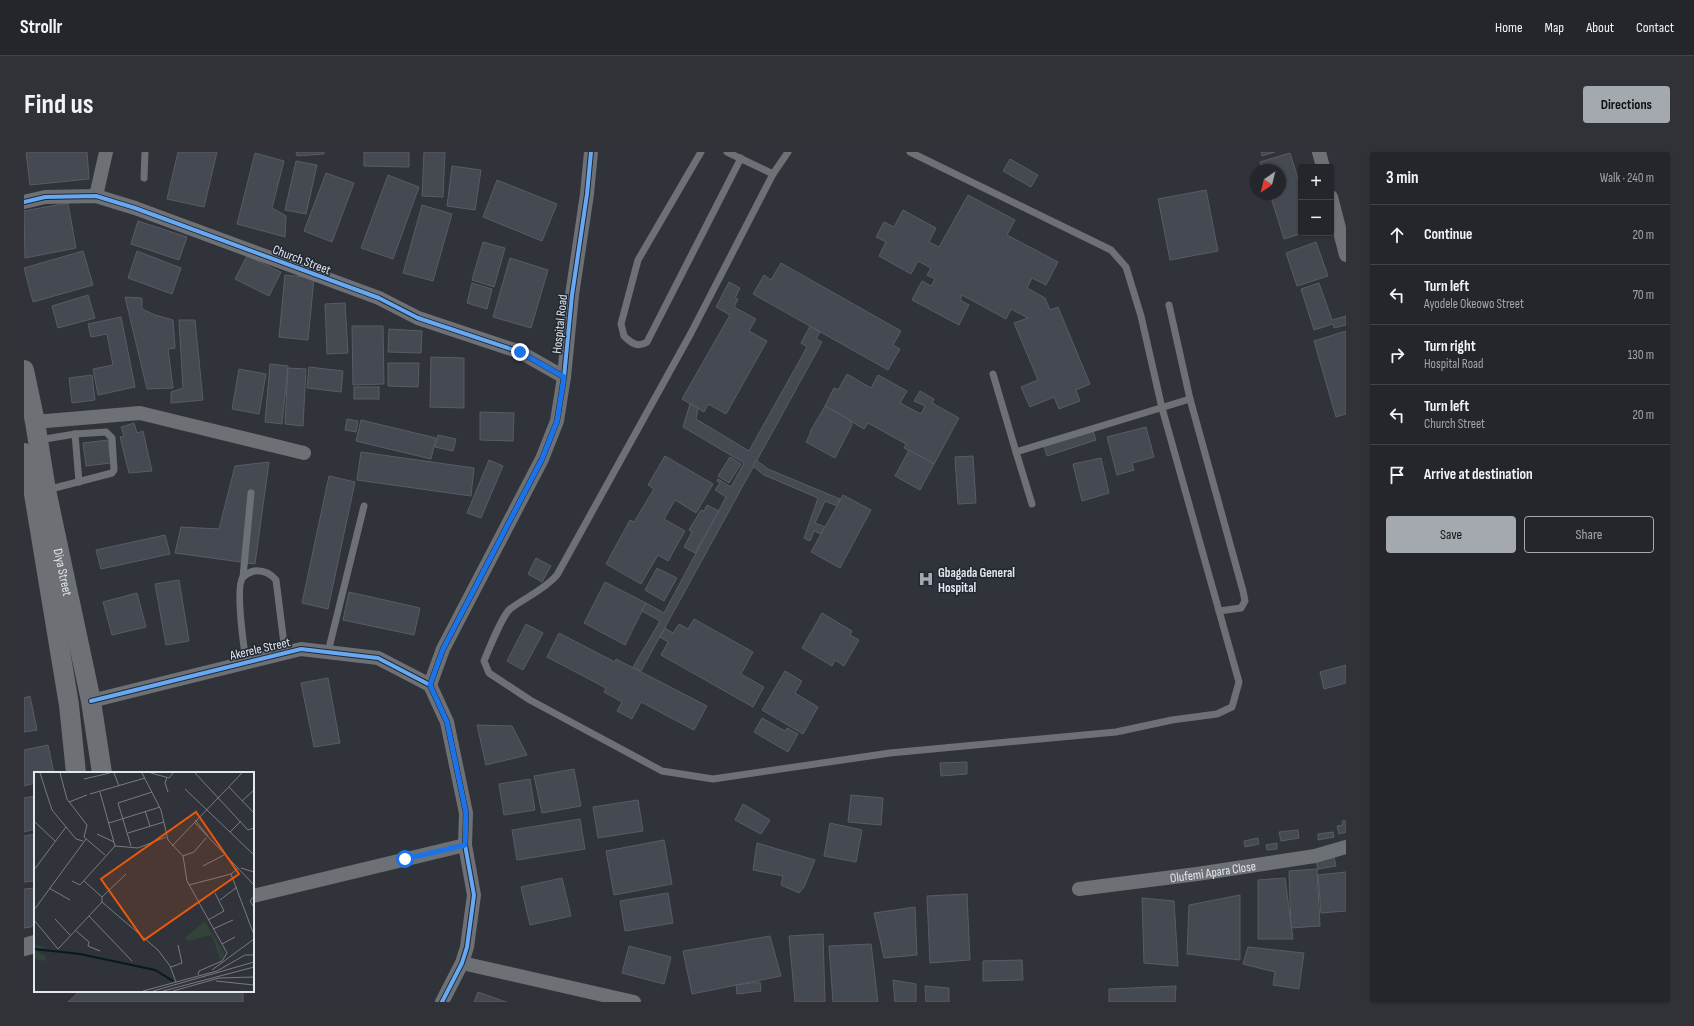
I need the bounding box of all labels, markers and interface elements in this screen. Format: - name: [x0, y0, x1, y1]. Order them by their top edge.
- text: Strollr: [20, 16, 62, 39]
- text: Home: [1495, 19, 1523, 36]
- text: Map: [1545, 19, 1564, 36]
- text: About: [1586, 19, 1614, 36]
- text: Contact: [1636, 19, 1674, 36]
- button: Directions: [1583, 86, 1670, 123]
- text: Find us: [24, 88, 93, 121]
- north arrow: [1250, 164, 1286, 200]
- map controls: [1298, 164, 1334, 236]
- button: +: [1298, 164, 1334, 200]
- text: 3 min: [1386, 168, 1419, 188]
- text: Walk · 240 m: [1600, 170, 1654, 186]
- button: −: [1298, 200, 1334, 236]
- icon: ahead: [1386, 224, 1408, 246]
- text: Continue: [1424, 225, 1473, 244]
- text: 20 m: [1632, 227, 1654, 243]
- street label: Church Street: [270, 242, 333, 278]
- text: Turn left: [1424, 277, 1469, 296]
- icon: left: [1386, 284, 1408, 306]
- text: 70 m: [1633, 287, 1654, 303]
- street label: Hospital Road: [549, 294, 571, 355]
- text: Ayodele Okeowo Street: [1424, 296, 1524, 312]
- text: Turn right: [1424, 337, 1476, 356]
- route end: [511, 343, 529, 361]
- icon: right: [1386, 344, 1408, 366]
- text: 130 m: [1628, 347, 1654, 363]
- text: Hospital Road: [1424, 356, 1484, 372]
- text: Turn left: [1424, 397, 1469, 416]
- icon: left: [1386, 404, 1408, 426]
- text: 20 m: [1632, 407, 1654, 423]
- text: Church Street: [1424, 416, 1485, 432]
- icon: arrive: [1386, 464, 1408, 486]
- text: Arrive at destination: [1424, 465, 1533, 484]
- button: Save: [1386, 516, 1516, 553]
- button: Share: [1524, 516, 1654, 553]
- street label: Diya Street: [50, 547, 75, 598]
- place label: Gbagada General Hospital: [938, 565, 1015, 596]
- hospital icon: Gbagada General Hospital: [917, 570, 935, 588]
- street label: Akerele Street: [227, 634, 292, 664]
- inset map: [34, 772, 254, 992]
- route start: [396, 850, 414, 868]
- street label: Olufemi Apara Close: [1169, 858, 1257, 886]

